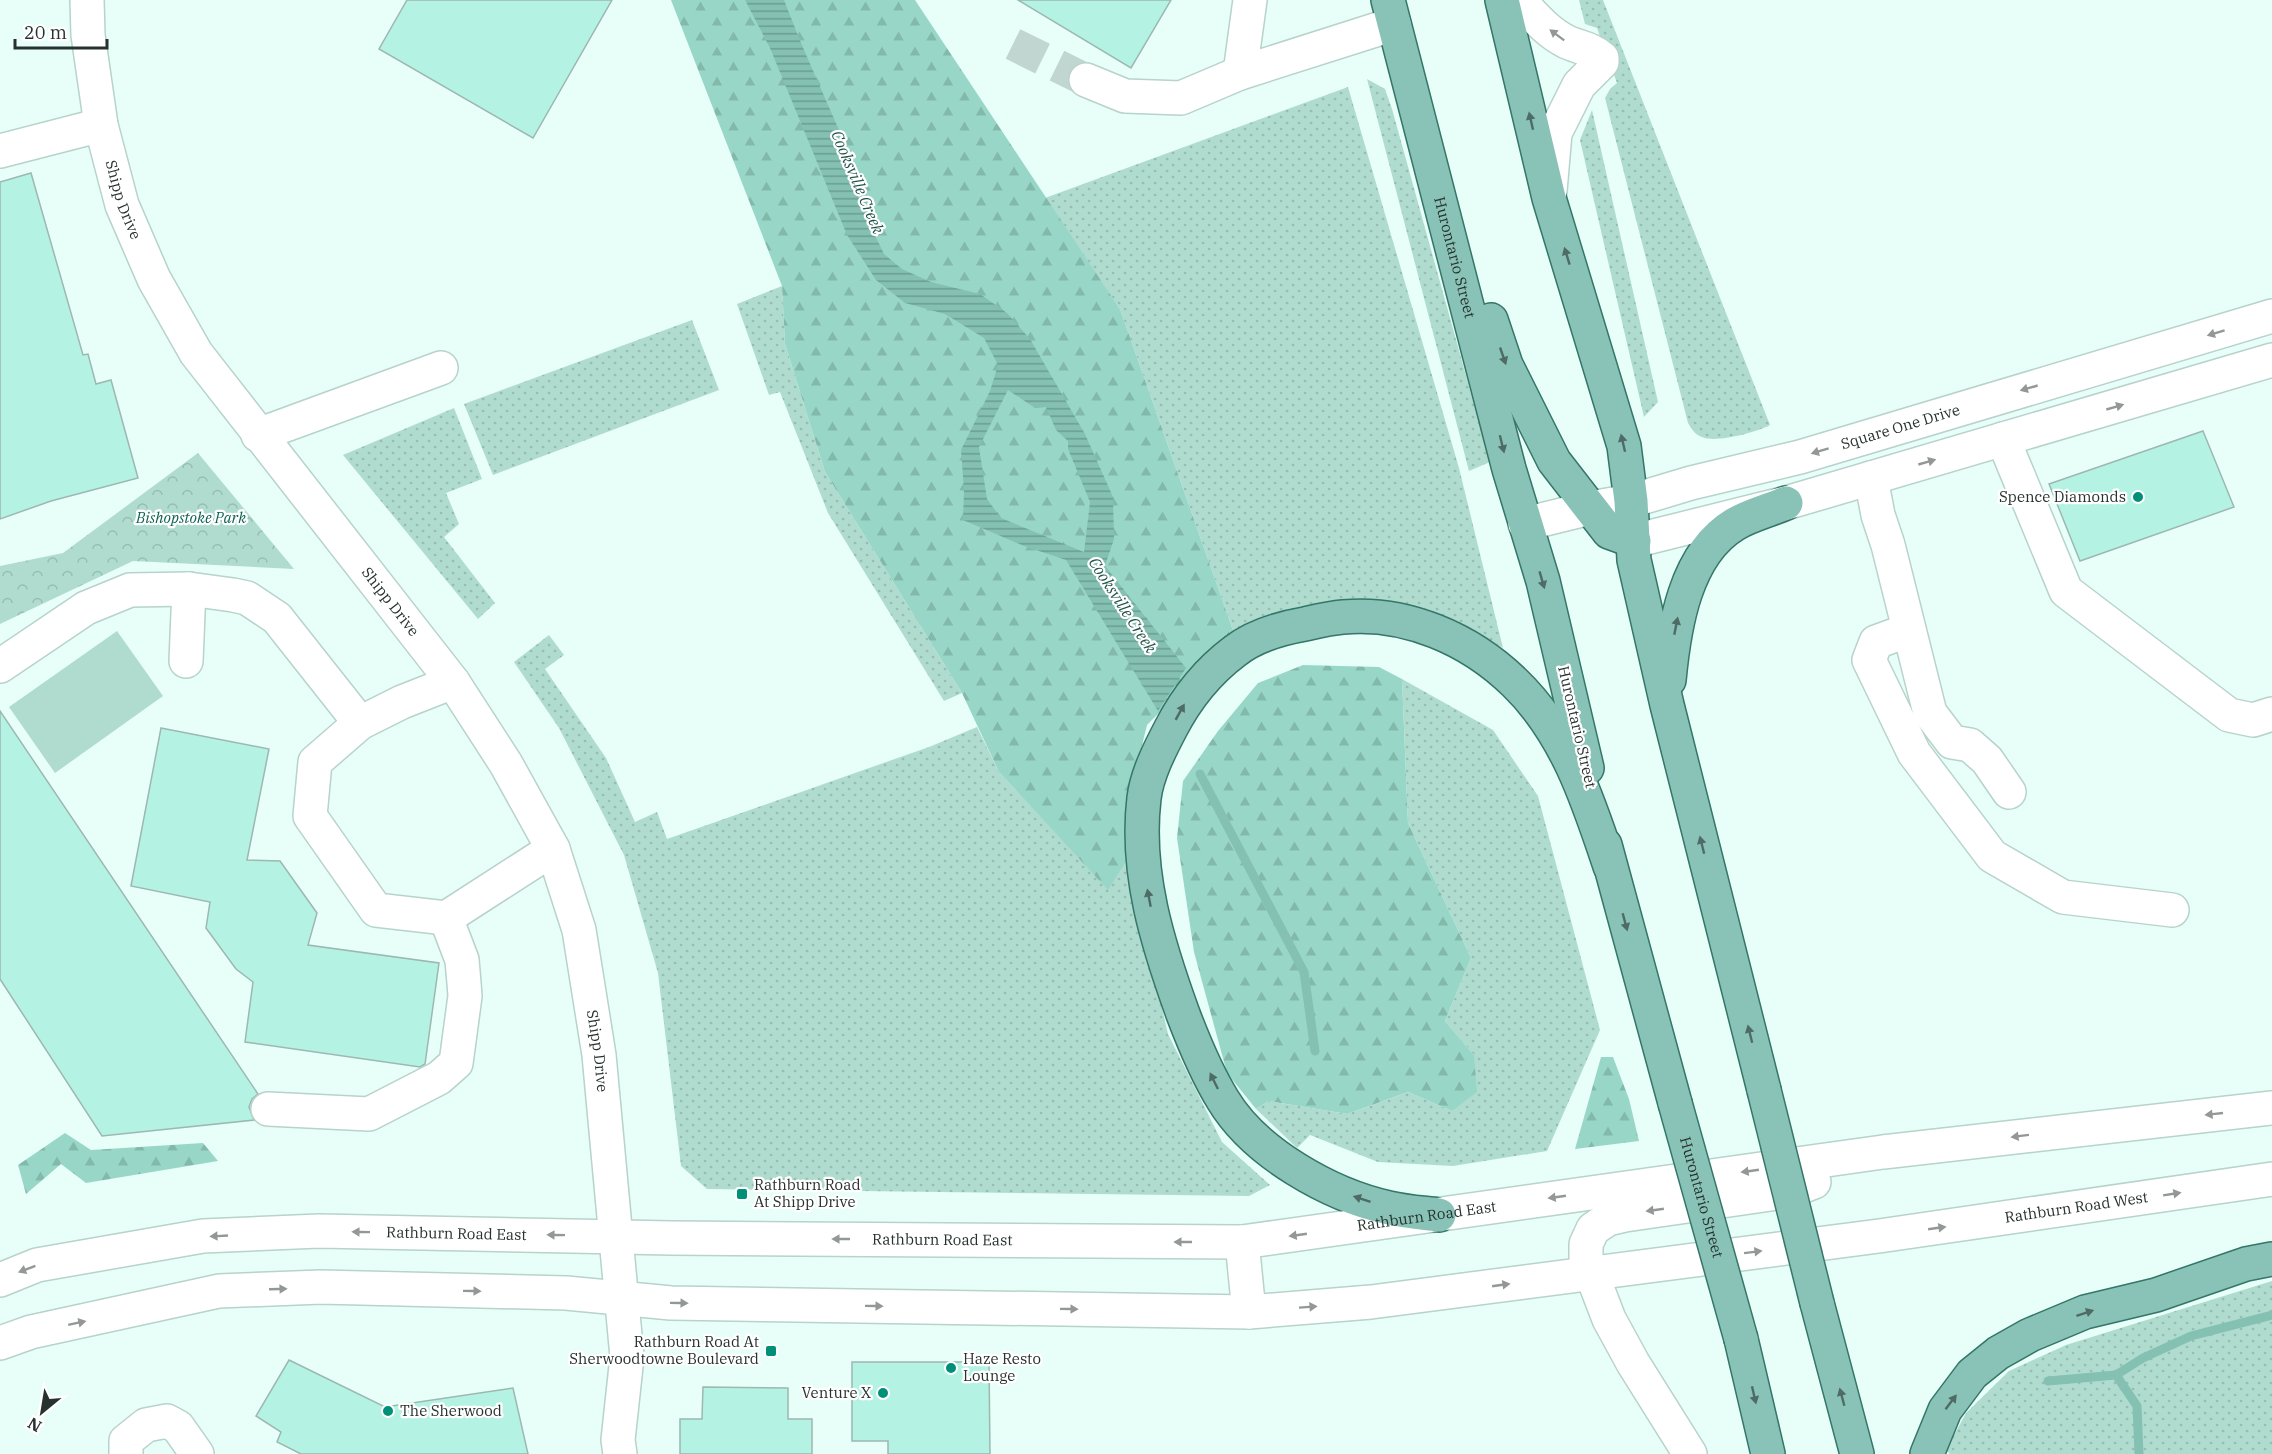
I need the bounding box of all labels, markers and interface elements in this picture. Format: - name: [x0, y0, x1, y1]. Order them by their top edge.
- scale bar: [15, 12, 106, 50]
- text: 20 m: [24, 21, 67, 44]
- one-way arrow: [1549, 29, 1564, 41]
- one-way arrow: [1525, 112, 1535, 130]
- water label: Cooksville Creek: [827, 127, 889, 237]
- street label: Shipp Drive: [102, 158, 146, 242]
- street label: Hurontario Street: [1430, 195, 1480, 320]
- one-way arrow: [1562, 247, 1571, 265]
- one-way arrow: [2207, 329, 2225, 338]
- one-way arrow: [1499, 347, 1509, 365]
- one-way arrow: [2020, 384, 2038, 393]
- street label: Square One Drive: [1838, 400, 1962, 453]
- one-way arrow: [2106, 402, 2124, 411]
- one-way arrow: [1498, 434, 1508, 453]
- one-way arrow: [1617, 434, 1627, 452]
- one-way arrow: [1811, 447, 1829, 456]
- one-way arrow: [1918, 457, 1936, 466]
- place label: Spence Diamonds: [1999, 487, 2126, 506]
- marker: Spence Diamonds: [2131, 490, 2145, 504]
- park label: Bishopstoke Park: [135, 508, 246, 527]
- water label: Cooksville Creek: [1085, 553, 1162, 657]
- street label: Shipp Drive: [358, 563, 424, 640]
- one-way arrow: [1538, 571, 1547, 589]
- one-way arrow: [1672, 617, 1681, 636]
- street label: Hurontario Street: [1554, 664, 1601, 790]
- one-way arrow: [1175, 703, 1185, 720]
- one-way arrow: [1696, 836, 1706, 854]
- one-way arrow: [1144, 889, 1153, 908]
- one-way arrow: [1621, 913, 1631, 932]
- street label: Shipp Drive: [583, 1008, 612, 1093]
- one-way arrow: [1744, 1025, 1754, 1043]
- one-way arrow: [1209, 1073, 1218, 1090]
- one-way arrow: [2204, 1109, 2223, 1119]
- one-way arrow: [2010, 1131, 2029, 1141]
- street label: Hurontario Street: [1676, 1135, 1728, 1260]
- one-way arrow: [1741, 1166, 1760, 1175]
- place label: Rathburn Road At Shipp Drive: [754, 1175, 861, 1211]
- marker: Rathburn Road At Shipp Drive: [735, 1187, 749, 1201]
- street label: Rathburn Road West: [2003, 1187, 2149, 1227]
- one-way arrow: [2162, 1189, 2181, 1198]
- one-way arrow: [1548, 1193, 1567, 1202]
- one-way arrow: [1353, 1194, 1371, 1204]
- street label: Rathburn Road East: [1356, 1196, 1497, 1235]
- one-way arrow: [1646, 1205, 1665, 1214]
- street label: Rathburn Road East: [386, 1222, 527, 1244]
- one-way arrow: [1928, 1224, 1947, 1233]
- one-way arrow: [352, 1227, 371, 1237]
- street label: Rathburn Road East: [872, 1229, 1013, 1249]
- one-way arrow: [547, 1230, 566, 1240]
- one-way arrow: [1289, 1230, 1308, 1239]
- one-way arrow: [209, 1231, 228, 1240]
- one-way arrow: [832, 1234, 851, 1244]
- one-way arrow: [1174, 1237, 1193, 1247]
- one-way arrow: [1744, 1247, 1763, 1257]
- one-way arrow: [18, 1265, 36, 1274]
- one-way arrow: [1492, 1280, 1511, 1289]
- one-way arrow: [268, 1284, 287, 1294]
- one-way arrow: [463, 1286, 482, 1296]
- one-way arrow: [670, 1299, 689, 1308]
- one-way arrow: [865, 1301, 884, 1311]
- one-way arrow: [1298, 1302, 1317, 1312]
- one-way arrow: [1060, 1304, 1079, 1314]
- one-way arrow: [2076, 1308, 2094, 1317]
- one-way arrow: [67, 1317, 86, 1327]
- place label: Rathburn Road At Sherwoodtowne Boulevard: [569, 1332, 759, 1368]
- marker: Rathburn Road At Sherwoodtowne Boulevard: [764, 1344, 778, 1358]
- place label: Haze Resto Lounge: [963, 1349, 1041, 1385]
- marker: Haze Resto Lounge: [944, 1361, 958, 1375]
- north arrow: [12, 1382, 72, 1442]
- place label: Venture X: [801, 1383, 871, 1402]
- marker: Venture X: [876, 1386, 890, 1400]
- one-way arrow: [1750, 1386, 1760, 1405]
- one-way arrow: [1837, 1388, 1846, 1406]
- one-way arrow: [1945, 1394, 1957, 1409]
- place label: The Sherwood: [400, 1401, 502, 1420]
- marker: The Sherwood: [381, 1404, 395, 1418]
- text: N: [24, 1413, 45, 1437]

